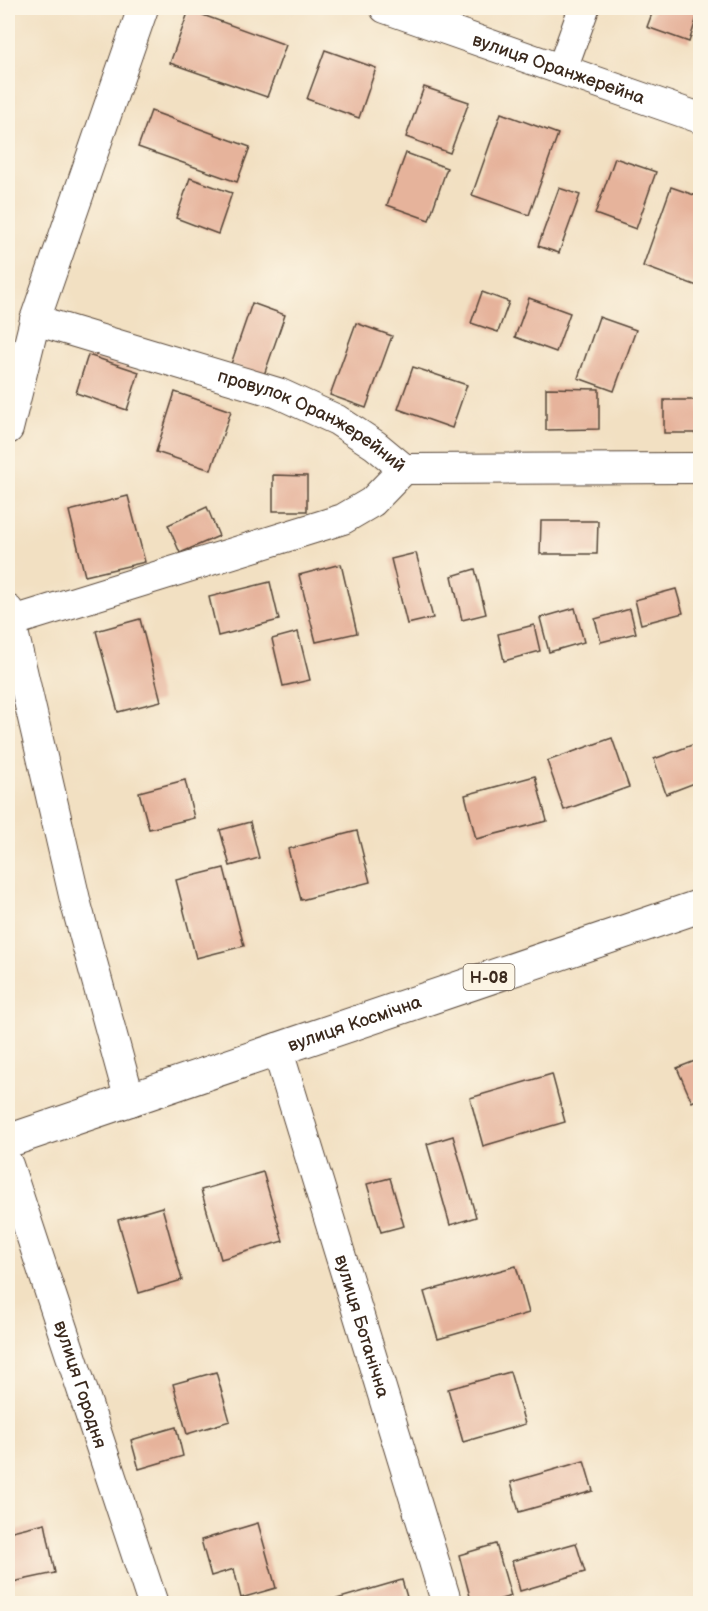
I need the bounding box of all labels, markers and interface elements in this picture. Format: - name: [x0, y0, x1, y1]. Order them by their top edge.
- street label: вулиця Оранжерейна: [469, 29, 648, 109]
- street label: провулок Оранжерейний: [215, 365, 410, 477]
- road number: Н-08: [464, 964, 514, 990]
- street label: вулиця Космічна: [285, 991, 425, 1056]
- street label: вулиця Ботанічна: [330, 1252, 393, 1401]
- street label: вулиця Городня: [49, 1318, 111, 1451]

